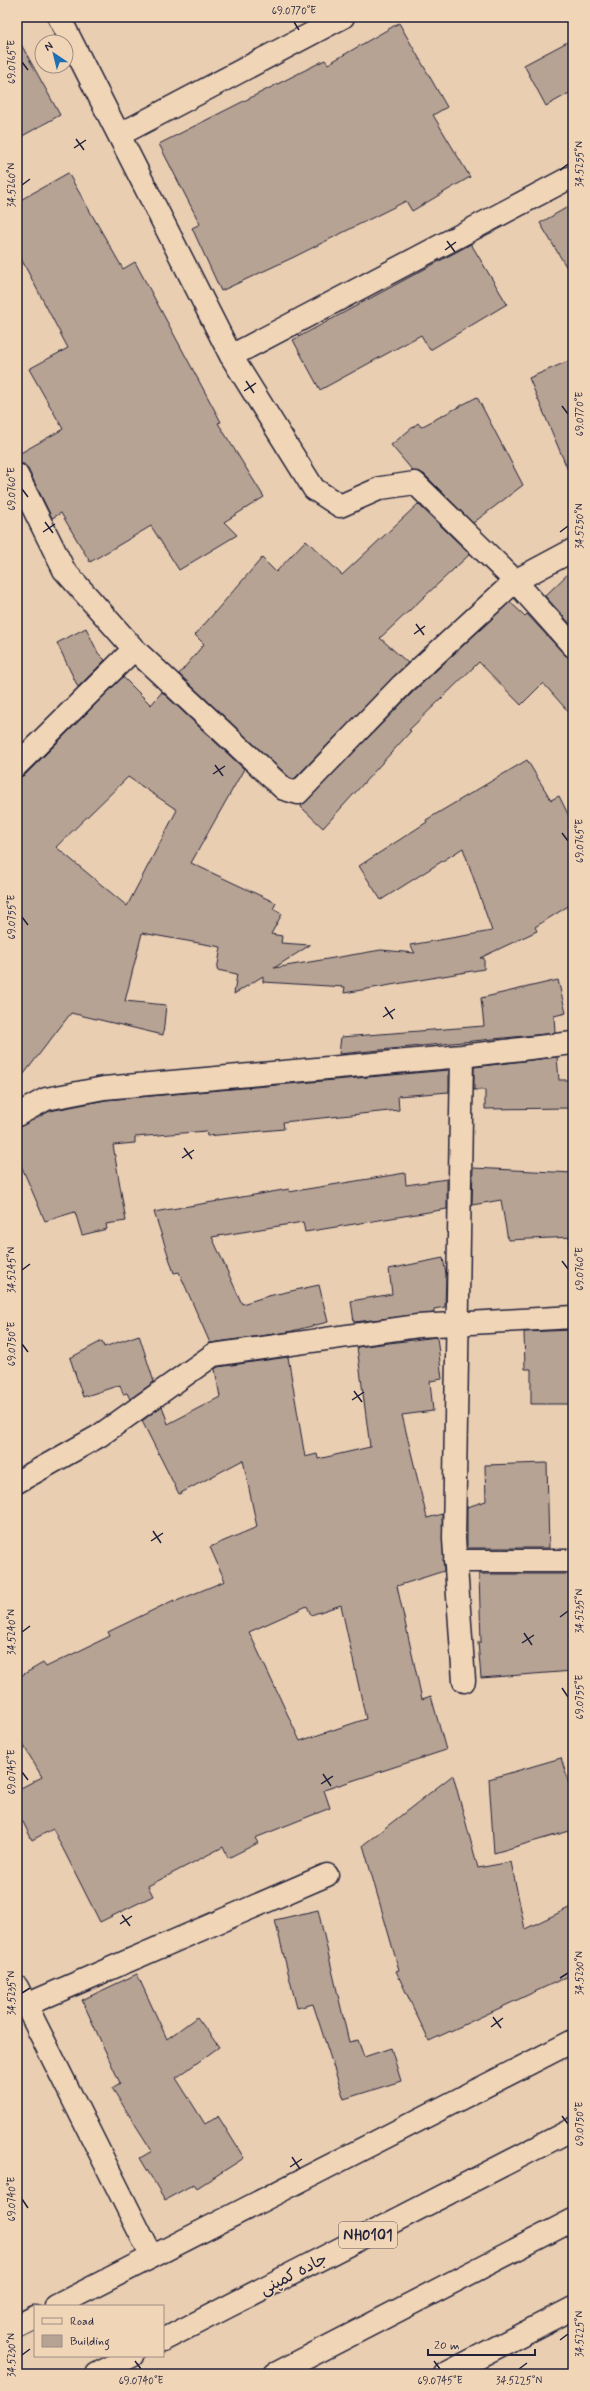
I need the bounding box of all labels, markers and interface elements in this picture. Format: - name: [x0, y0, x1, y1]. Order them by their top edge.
- text: 69.0770°E: [272, 4, 316, 18]
- north arrow: [34, 34, 74, 74]
- text: N: [42, 39, 56, 54]
- text: 69.0765°E: [5, 40, 19, 84]
- text: 34.5255°N: [573, 141, 587, 187]
- text: 34.5260°N: [5, 162, 19, 207]
- text: 69.0770°E: [573, 392, 587, 436]
- text: 69.0760°E: [5, 467, 19, 511]
- text: 34.5250°N: [573, 503, 587, 549]
- text: 69.0765°E: [573, 819, 587, 863]
- text: 69.0755°E: [5, 894, 19, 939]
- text: 34.5245°N: [5, 1247, 19, 1293]
- text: 69.0760°E: [573, 1247, 587, 1291]
- text: 69.0750°E: [5, 1322, 19, 1366]
- text: 34.5235°N: [573, 1588, 587, 1633]
- text: 34.5240°N: [5, 1609, 19, 1655]
- text: 69.0755°E: [573, 1674, 587, 1719]
- text: 69.0745°E: [5, 1749, 19, 1795]
- text: 34.5230°N: [573, 1951, 587, 1995]
- text: 34.5235°N: [5, 1970, 19, 2015]
- text: 69.0750°E: [573, 2102, 587, 2146]
- text: 69.0740°E: [5, 2176, 19, 2221]
- road number: NH0101: [339, 2222, 397, 2248]
- street label: جاده کمپنی: [256, 2248, 331, 2300]
- legend: [34, 2305, 164, 2357]
- text: 34.5225°N: [573, 2311, 587, 2357]
- text: Road: [70, 2314, 94, 2330]
- scale bar: [428, 2331, 535, 2357]
- text: 34.5230°N: [5, 2333, 19, 2377]
- text: Building: [70, 2334, 110, 2351]
- text: 20 m: [434, 2338, 460, 2354]
- text: 69.0740°E: [119, 2374, 164, 2388]
- text: 69.0745°E: [417, 2374, 463, 2388]
- text: 34.5225°N: [496, 2374, 542, 2388]

